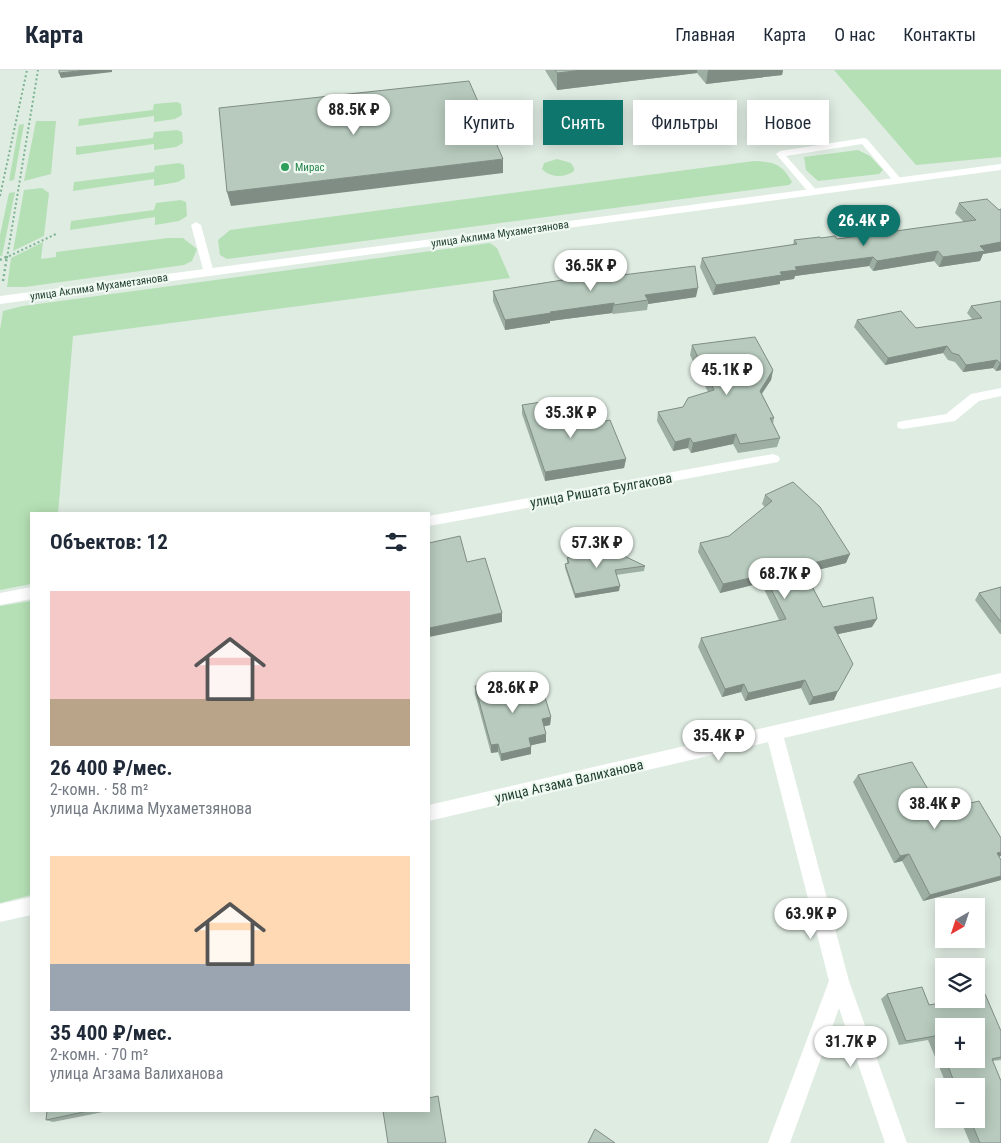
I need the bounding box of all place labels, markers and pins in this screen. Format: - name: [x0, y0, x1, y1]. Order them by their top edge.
- pin: 88.5K ₽: [308, 93, 400, 136]
- marker: Мирас: [279, 161, 291, 173]
- place label: Мирас: [295, 161, 325, 174]
- pin: 26.4K ₽: [818, 204, 910, 247]
- pin: 36.5K ₽: [545, 250, 637, 292]
- pin: 45.1K ₽: [681, 354, 773, 396]
- pin: 35.3K ₽: [525, 396, 617, 439]
- pin: 57.3K ₽: [551, 526, 643, 569]
- pin: 68.7K ₽: [739, 558, 831, 600]
- pin: 28.6K ₽: [467, 672, 559, 714]
- pin: 35.4K ₽: [673, 720, 765, 762]
- pin: 38.4K ₽: [889, 788, 981, 830]
- pin: 63.9K ₽: [765, 898, 857, 940]
- pin: 31.7K ₽: [805, 1026, 897, 1068]

